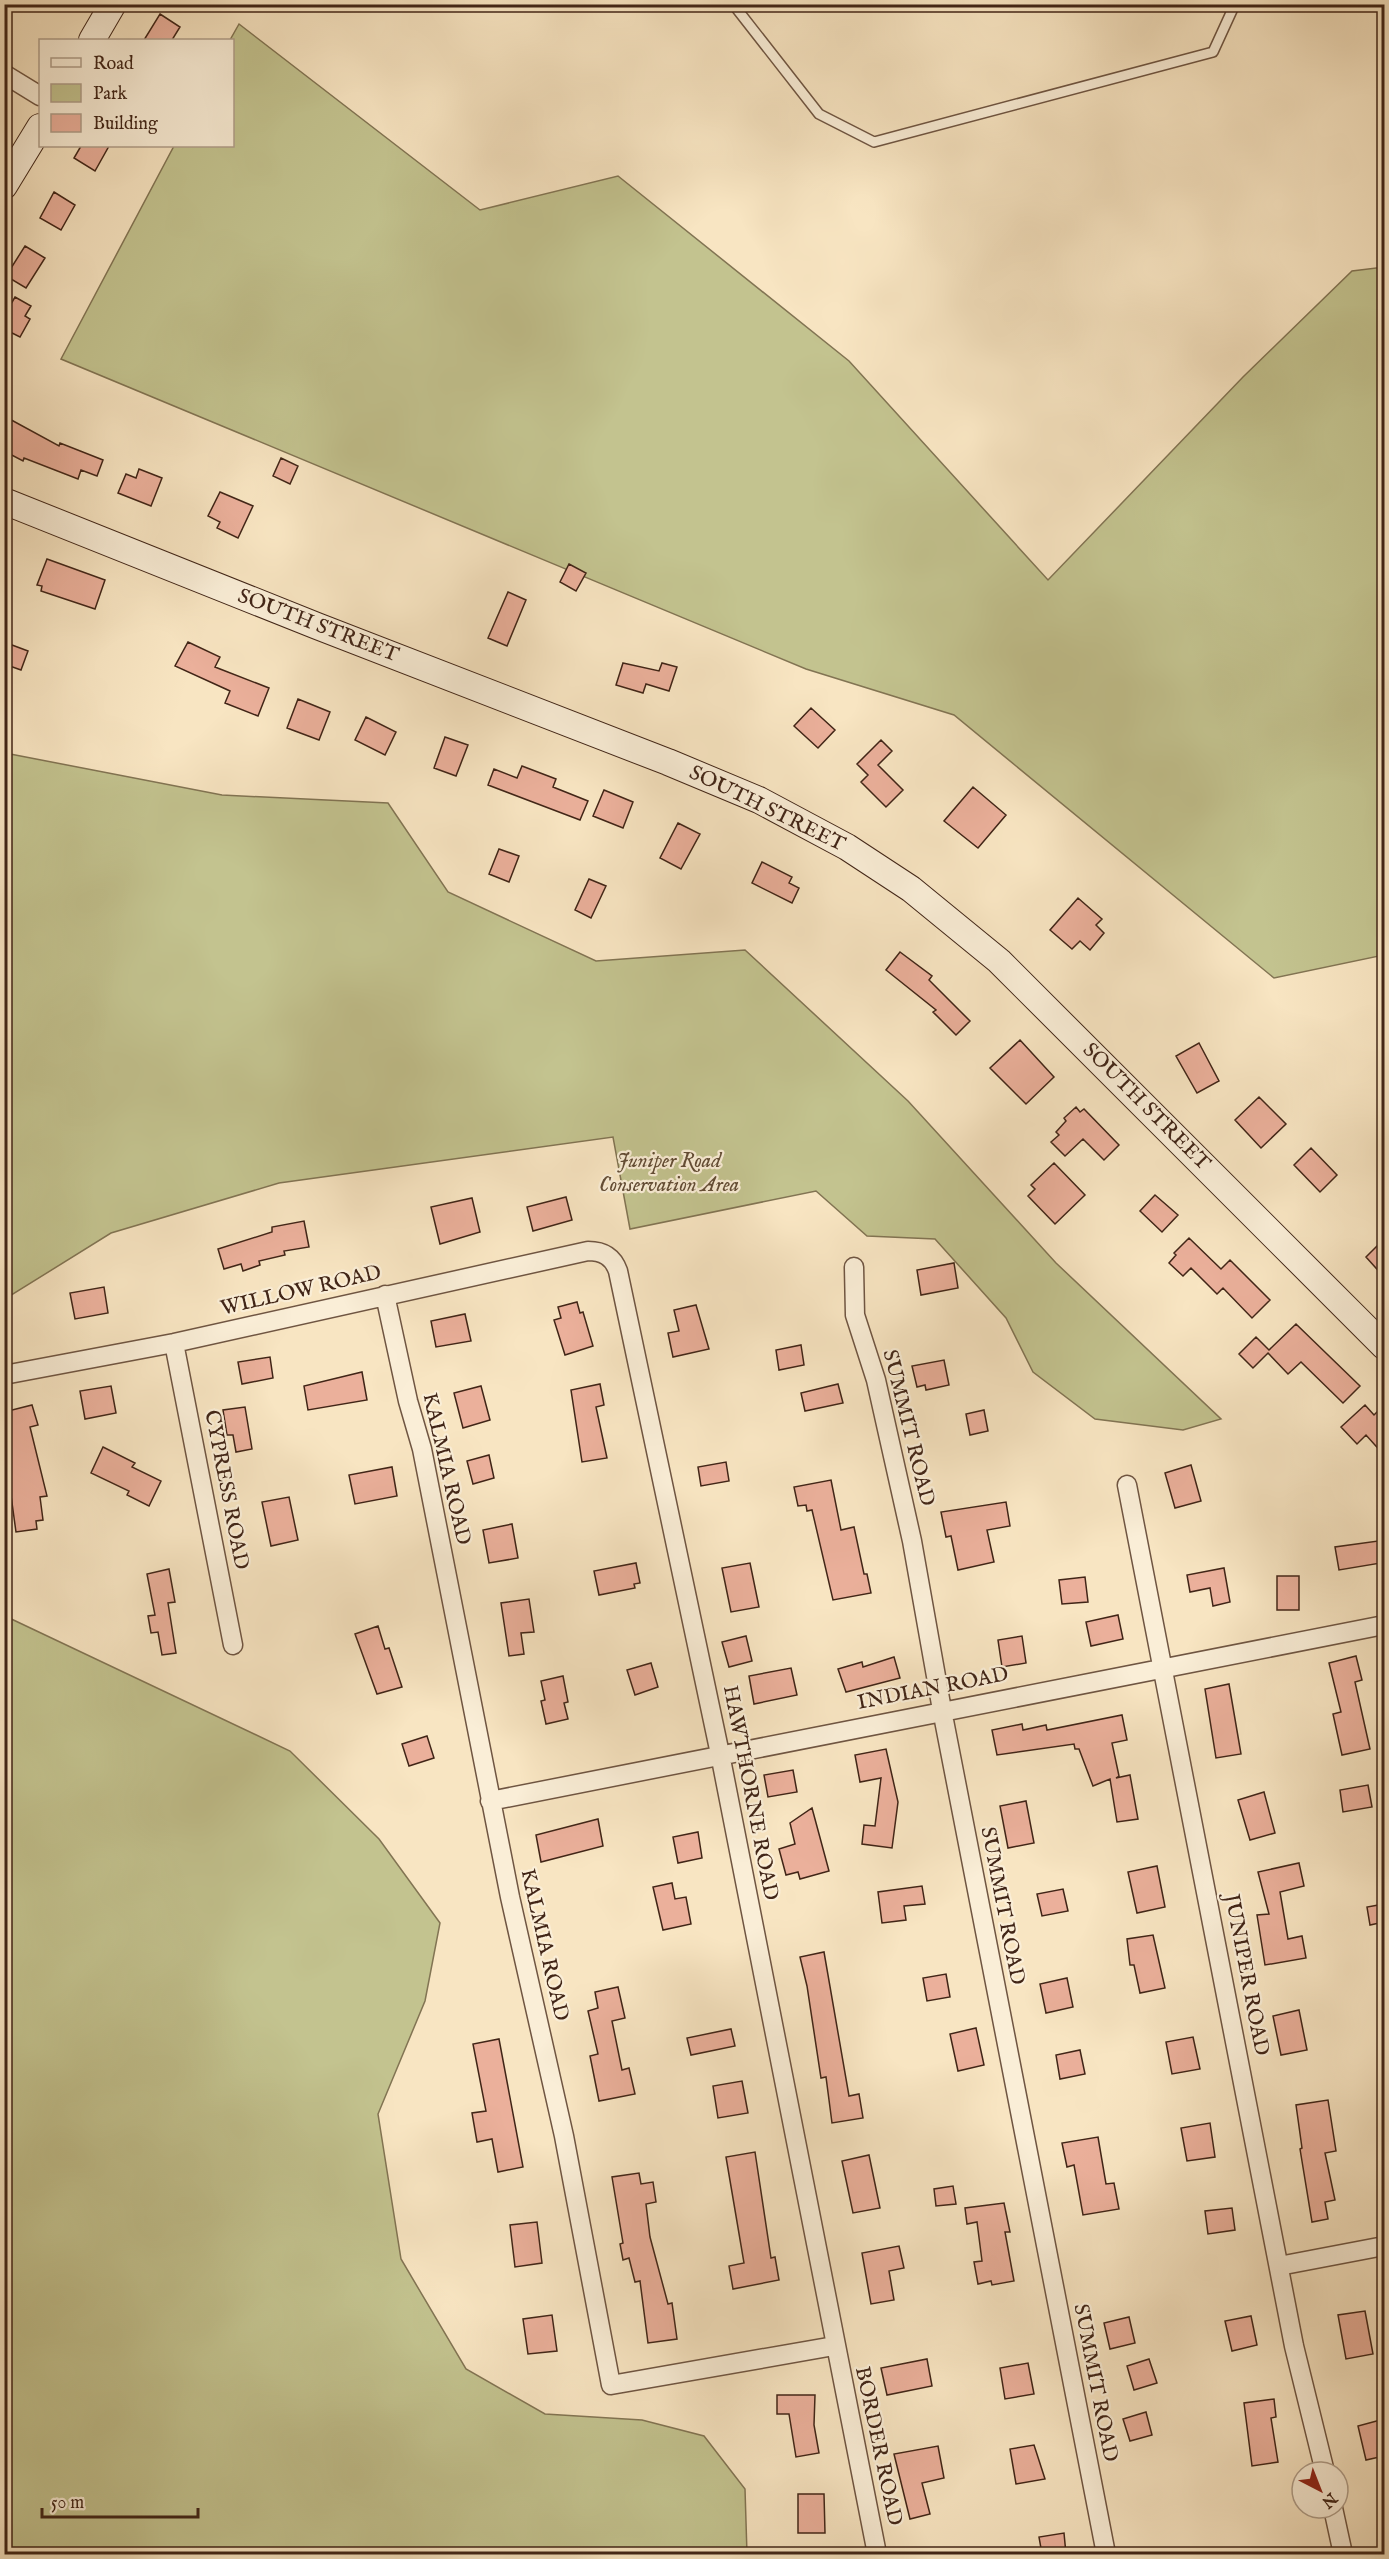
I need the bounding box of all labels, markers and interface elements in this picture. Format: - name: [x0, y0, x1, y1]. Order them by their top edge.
- legend: [39, 39, 234, 147]
- text: Road: [93, 53, 134, 76]
- text: Park: [93, 83, 128, 106]
- text: Building: [93, 113, 158, 136]
- street label: SOUTH STREET: [234, 583, 403, 669]
- street label: SOUTH STREET: [685, 760, 850, 859]
- street label: SOUTH STREET: [1076, 1037, 1216, 1177]
- park label: Juniper Road Conservation Area: [599, 1148, 739, 1199]
- street label: WILLOW ROAD: [218, 1259, 384, 1323]
- street label: SUMMIT ROAD: [875, 1347, 941, 1509]
- street label: KALMIA ROAD: [415, 1390, 477, 1548]
- street label: CYPRESS ROAD: [197, 1408, 255, 1572]
- street label: INDIAN ROAD: [855, 1661, 1011, 1717]
- street label: HAWTHORNE ROAD: [716, 1683, 784, 1903]
- street label: SUMMIT ROAD: [973, 1825, 1031, 1987]
- street label: KALMIA ROAD: [513, 1866, 575, 2024]
- street label: JUNIPER ROAD: [1217, 1890, 1275, 2058]
- street label: SUMMIT ROAD: [1066, 2302, 1124, 2464]
- street label: BORDER ROAD: [848, 2364, 908, 2528]
- north arrow: [1290, 2460, 1350, 2520]
- scale bar: [42, 2481, 198, 2519]
- text: N: [1317, 2487, 1341, 2512]
- text: 50 m: [51, 2492, 84, 2515]

